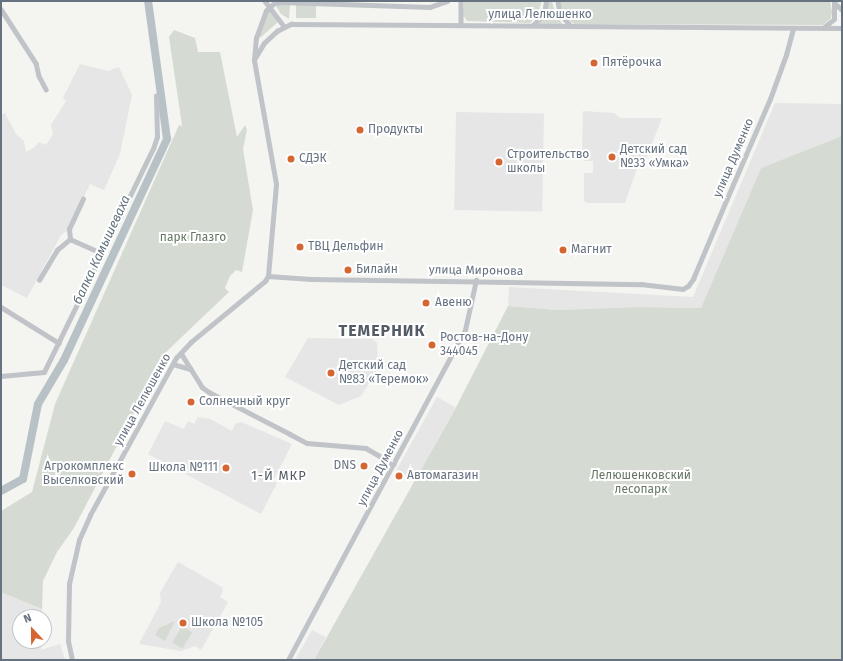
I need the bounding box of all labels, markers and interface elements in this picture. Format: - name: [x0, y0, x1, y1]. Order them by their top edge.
- street label: улица Лелюшенко: [488, 8, 592, 22]
- place label: Пятёрочка: [602, 56, 662, 70]
- marker: Пятёрочка: [589, 58, 599, 68]
- street label: улица Думенко: [711, 116, 757, 200]
- place label: Продукты: [368, 123, 423, 137]
- marker: Продукты: [355, 125, 365, 135]
- place label: Детский сад №33 «Умка»: [620, 143, 689, 171]
- place label: Строительство школы: [507, 148, 589, 176]
- place label: СДЭК: [299, 152, 327, 166]
- marker: Детский сад №33 «Умка»: [607, 152, 617, 162]
- marker: СДЭК: [286, 154, 296, 164]
- marker: Строительство школы: [494, 157, 504, 167]
- water label: балка Камышеваха: [70, 193, 134, 307]
- park label: парк Глазго: [160, 231, 226, 245]
- place label: ТВЦ Дельфин: [308, 240, 384, 254]
- marker: ТВЦ Дельфин: [295, 242, 305, 252]
- place label: Магнит: [571, 243, 612, 257]
- marker: Магнит: [558, 245, 568, 255]
- place label: Билайн: [356, 263, 398, 277]
- street label: улица Миронова: [429, 263, 523, 279]
- marker: Билайн: [343, 265, 353, 275]
- place label: Авеню: [435, 296, 472, 310]
- marker: Авеню: [420, 297, 432, 309]
- district label: ТЕМЕРНИК: [339, 321, 425, 341]
- place label: Ростов-на-Дону 344045: [440, 331, 528, 359]
- marker: Ростов-на-Дону 344045: [427, 340, 437, 350]
- street label: улица Лелюшенко: [112, 351, 174, 449]
- place label: Детский сад №83 «Теремок»: [339, 359, 429, 387]
- marker: Детский сад №83 «Теремок»: [326, 368, 336, 378]
- place label: Солнечный круг: [199, 395, 290, 409]
- marker: Солнечный круг: [186, 397, 196, 407]
- street label: улица Думенко: [355, 427, 407, 509]
- place label: DNS: [334, 459, 356, 473]
- place label: Агрокомплекс Выселковский: [43, 460, 124, 488]
- place label: Школа №111: [149, 461, 218, 475]
- marker: DNS: [359, 461, 369, 471]
- marker: Школа №111: [221, 463, 231, 473]
- district label: 1-Й МКР: [251, 468, 307, 484]
- marker: Агрокомплекс Выселковский: [127, 469, 137, 479]
- place label: Автомагазин: [407, 469, 479, 483]
- park label: Лелюшенковский лесопарк: [591, 469, 691, 497]
- marker: Автомагазин: [394, 471, 404, 481]
- north arrow: [12, 609, 52, 649]
- text: N: [22, 611, 34, 626]
- place label: Школа №105: [191, 616, 263, 630]
- marker: Школа №105: [178, 618, 188, 628]

